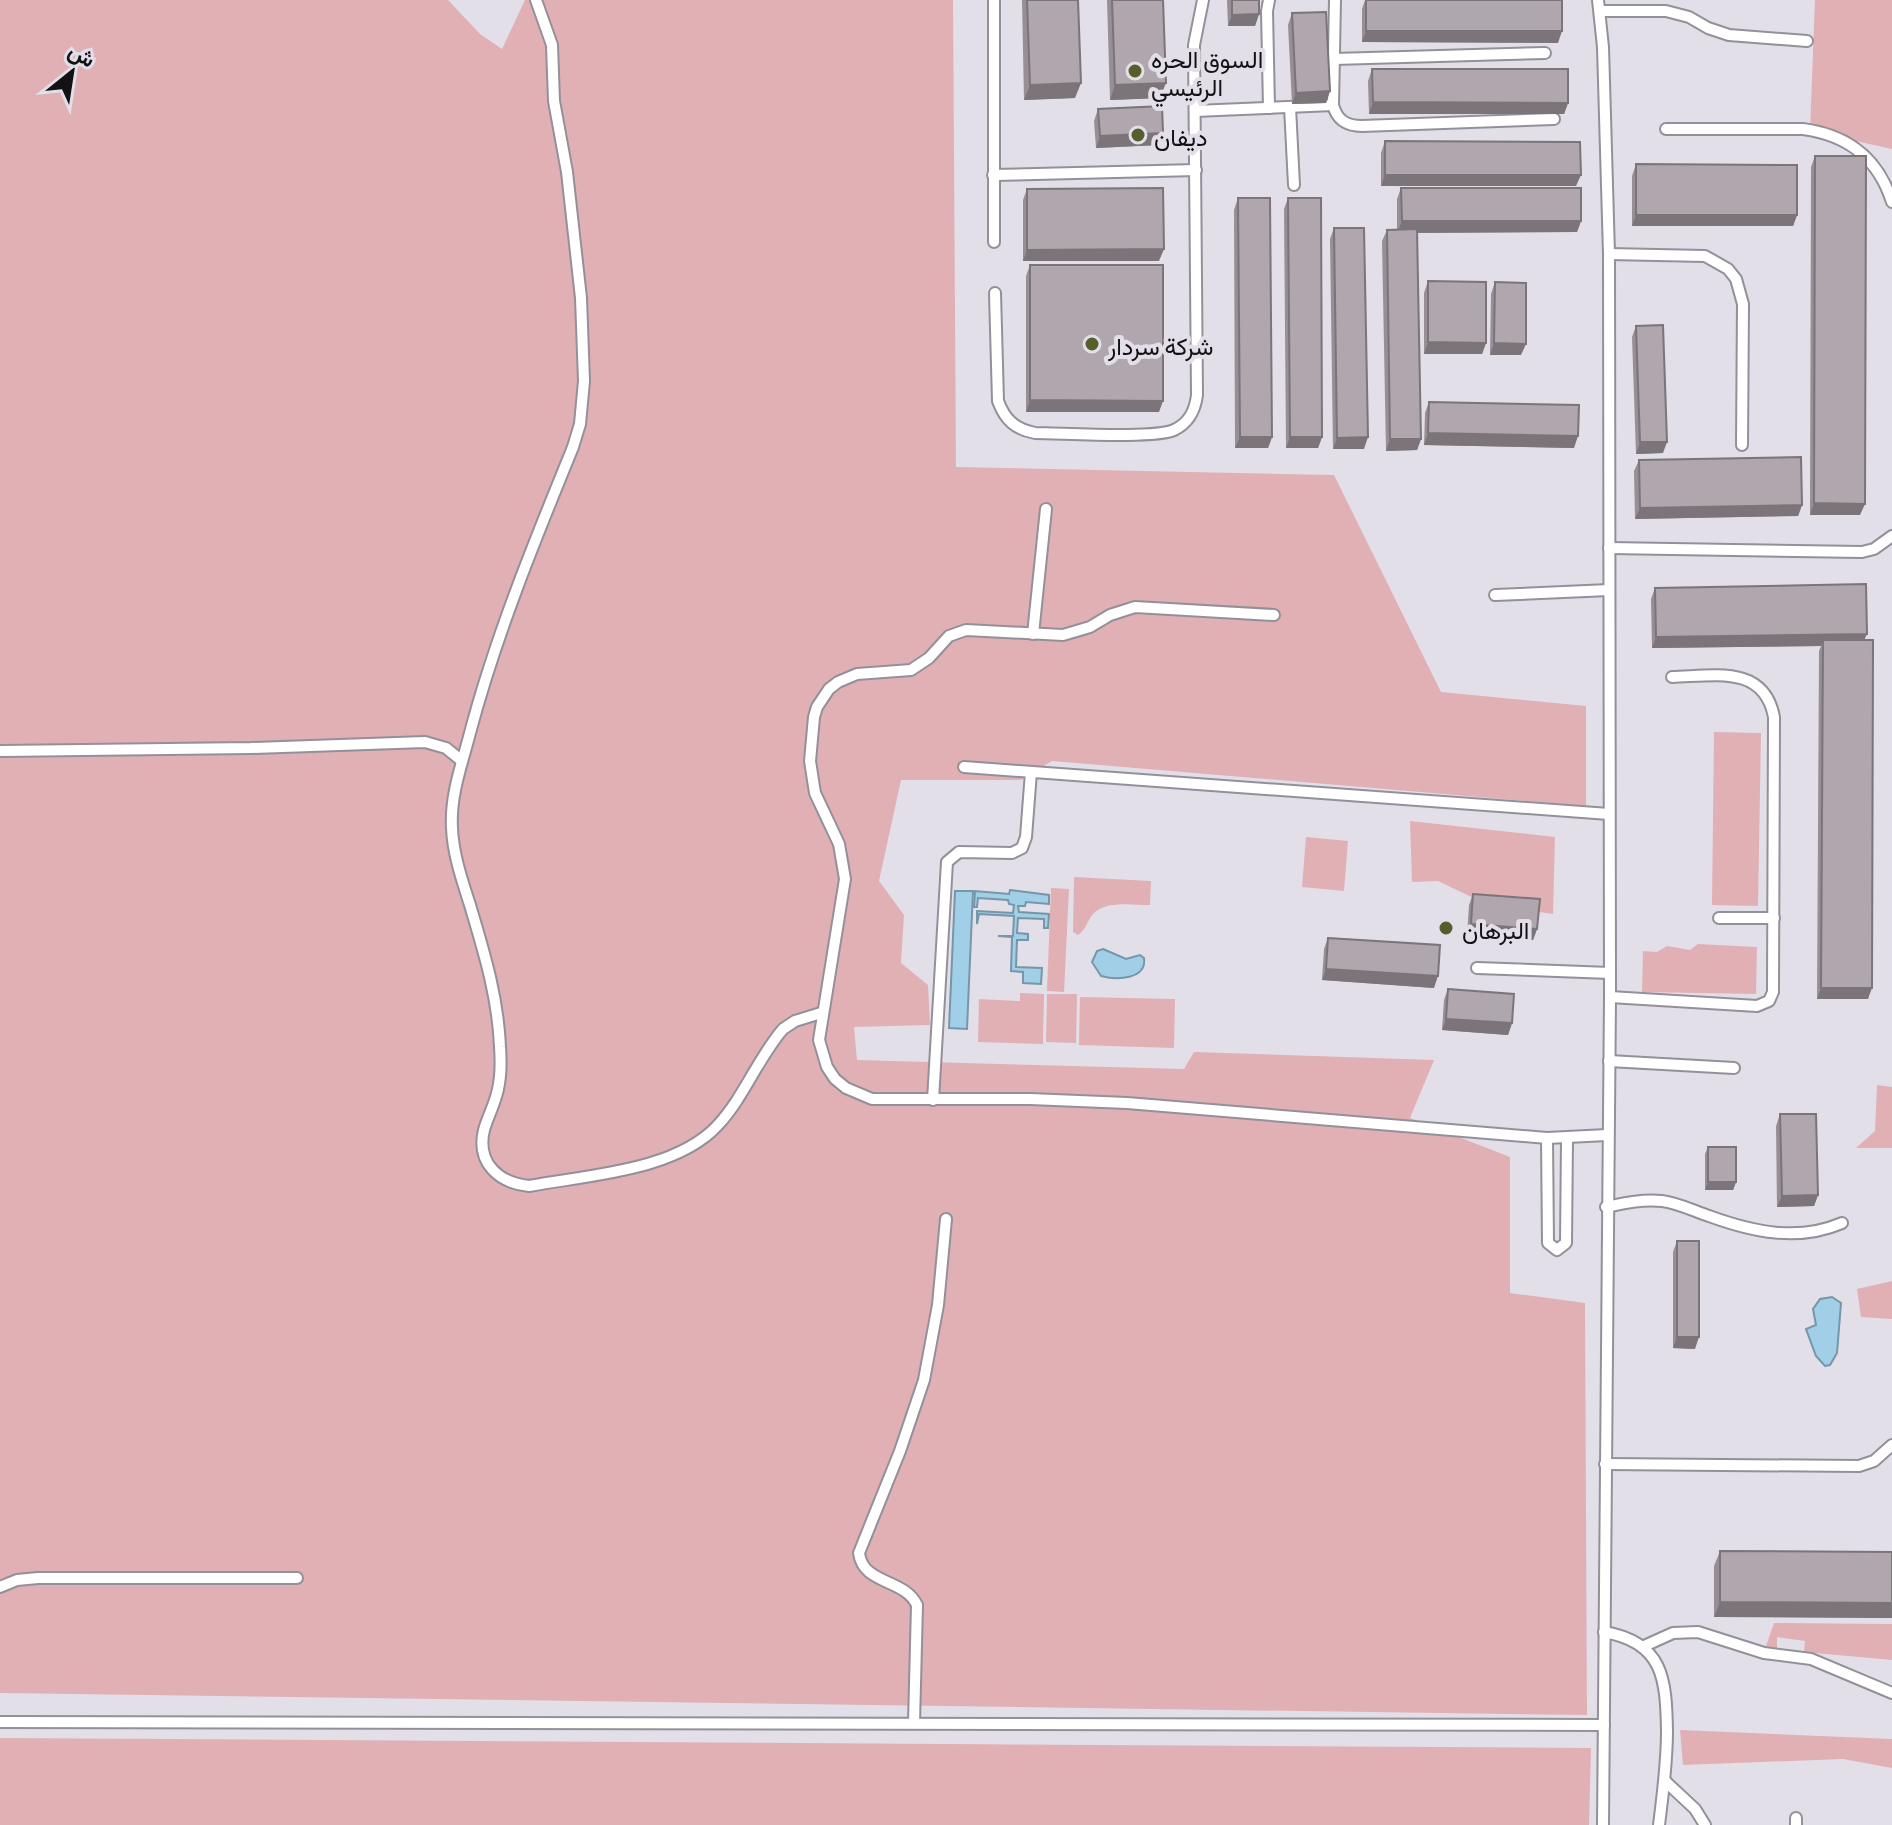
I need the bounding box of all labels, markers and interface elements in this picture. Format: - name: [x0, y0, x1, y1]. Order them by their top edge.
- north arrow: [32, 32, 112, 112]
- text: ش: [63, 32, 102, 74]
- place label: السوق الحره الرئيسي: [1151, 40, 1263, 107]
- marker: السوق الحره الرئيسي: [1126, 62, 1144, 80]
- place label: ديفان: [1154, 118, 1207, 153]
- marker: ديفان: [1129, 126, 1147, 144]
- place label: شركة سردار: [1107, 327, 1213, 362]
- marker: شركة سردار: [1083, 335, 1101, 353]
- place label: البرهان: [1462, 911, 1529, 946]
- marker: البرهان: [1437, 919, 1455, 937]

